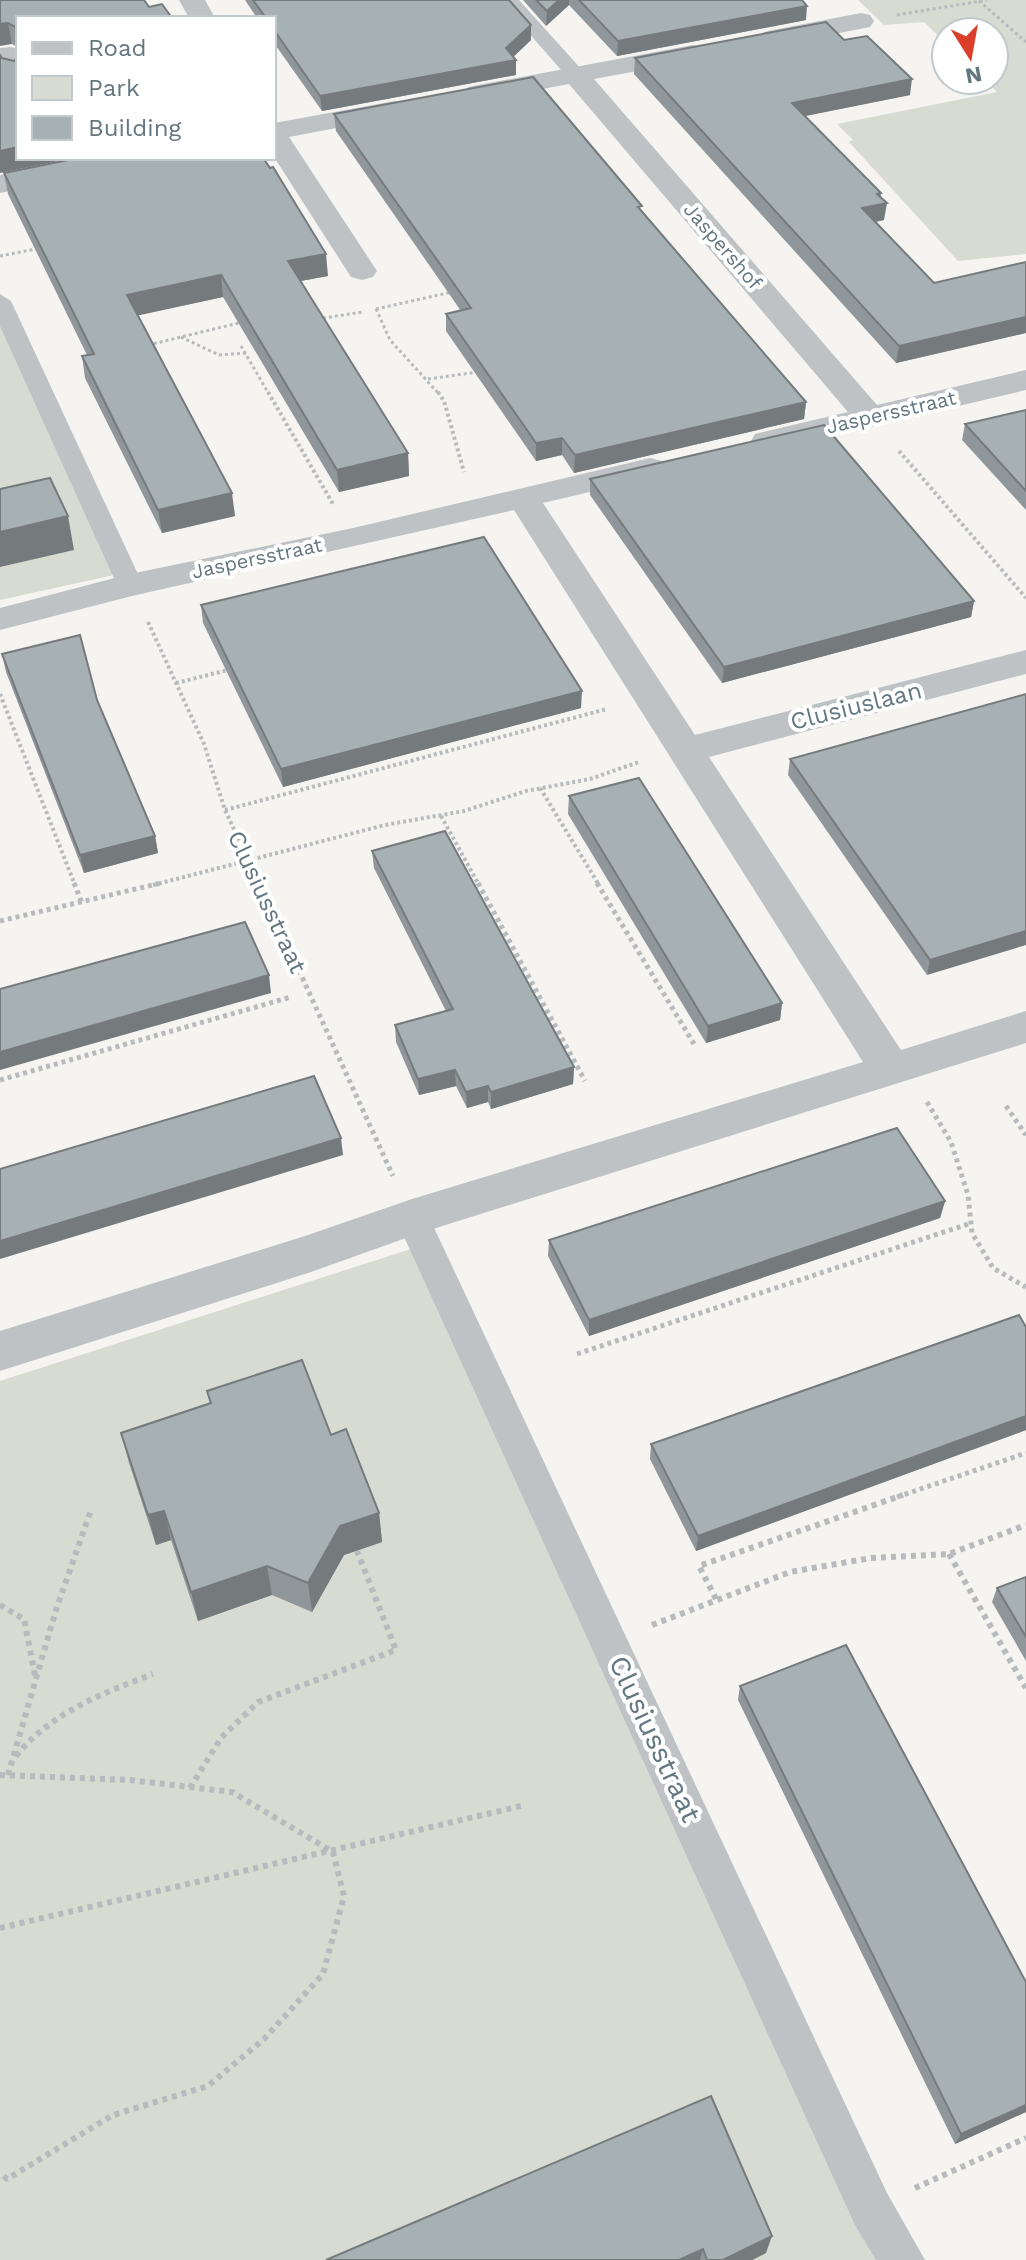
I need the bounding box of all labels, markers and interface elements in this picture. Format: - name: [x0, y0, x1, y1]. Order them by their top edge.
- legend: [16, 16, 276, 160]
- north arrow: [930, 16, 1010, 96]
- text: Road: [88, 34, 147, 62]
- text: N: [963, 61, 984, 89]
- text: Park: [88, 74, 140, 102]
- text: Building: [88, 114, 181, 142]
- street label: Jaspershof: [679, 198, 767, 294]
- street label: Jaspersstraat: [824, 385, 959, 439]
- street label: Jaspersstraat: [190, 532, 325, 584]
- street label: Clusiuslaan: [787, 676, 925, 736]
- street label: Clusiusstraat: [222, 826, 312, 978]
- street label: Clusiusstraat: [602, 1651, 708, 1828]

